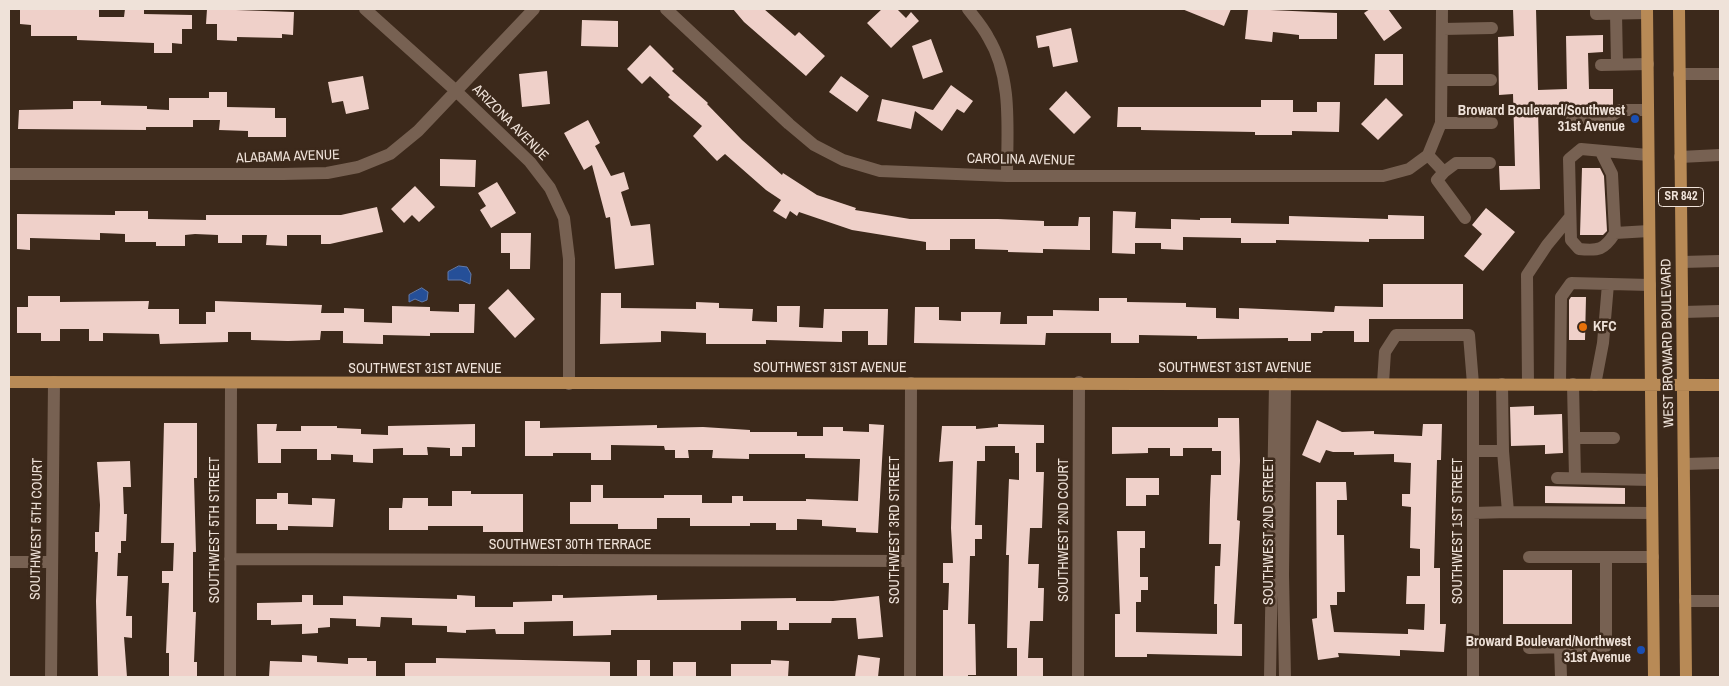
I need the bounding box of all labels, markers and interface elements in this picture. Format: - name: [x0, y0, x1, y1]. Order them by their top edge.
- street label: ARIZONA AVENUE: [468, 81, 552, 165]
- place label: Broward Boulevard/Southwest 31st Avenue: [1458, 103, 1625, 136]
- marker: Broward Boulevard/Southwest 31st Avenue: [1629, 113, 1641, 125]
- street label: ALABAMA AVENUE: [236, 147, 340, 167]
- street label: CAROLINA AVENUE: [967, 151, 1075, 169]
- road number: SR 842: [1658, 188, 1704, 206]
- street label: WEST BROWARD BOULEVARD: [1658, 258, 1678, 428]
- place label: KFC: [1593, 319, 1617, 335]
- marker: KFC: [1577, 321, 1589, 333]
- street label: SOUTHWEST 31ST AVENUE: [753, 360, 907, 376]
- street label: SOUTHWEST 31ST AVENUE: [1158, 360, 1312, 376]
- street label: SOUTHWEST 31ST AVENUE: [348, 361, 502, 377]
- street label: SOUTHWEST 3RD STREET: [887, 456, 903, 604]
- street label: SOUTHWEST 5TH STREET: [207, 457, 223, 603]
- street label: SOUTHWEST 2ND STREET: [1261, 457, 1277, 605]
- street label: SOUTHWEST 5TH COURT: [27, 458, 47, 600]
- street label: SOUTHWEST 2ND COURT: [1056, 458, 1072, 602]
- street label: SOUTHWEST 1ST STREET: [1450, 458, 1466, 604]
- street label: SOUTHWEST 30TH TERRACE: [489, 537, 651, 553]
- place label: Broward Boulevard/Northwest 31st Avenue: [1466, 634, 1631, 666]
- marker: Broward Boulevard/Northwest 31st Avenue: [1635, 644, 1647, 656]

